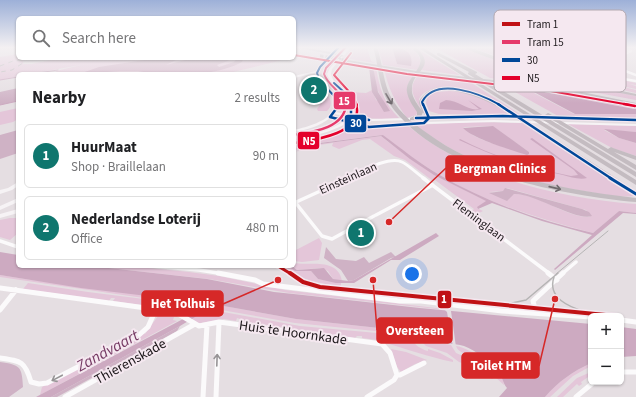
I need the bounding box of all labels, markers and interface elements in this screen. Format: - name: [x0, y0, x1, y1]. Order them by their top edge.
- legend: [494, 10, 626, 92]
- search box: [16, 16, 296, 60]
- text: Tram 1: [527, 17, 558, 32]
- icon: search: [30, 27, 52, 49]
- text: Search here: [62, 28, 136, 49]
- text: Tram 15: [527, 35, 564, 50]
- text: 30: [527, 53, 538, 68]
- text: N5: [527, 71, 540, 86]
- pin: 2: [301, 75, 327, 105]
- text: Nearby: [32, 86, 86, 110]
- text: 2 results: [235, 89, 280, 107]
- line badge: 15: [333, 91, 356, 110]
- one-way arrow: [386, 93, 394, 105]
- text: 15: [338, 94, 350, 109]
- line badge: 30: [344, 114, 367, 133]
- text: 30: [350, 116, 362, 131]
- line badge: N5: [297, 131, 320, 150]
- text: N5: [302, 134, 316, 149]
- text: HuurMaat: [71, 137, 137, 158]
- text: 1: [43, 147, 49, 165]
- text: 90 m: [253, 147, 279, 165]
- callout: Bergman Clinics: [446, 156, 554, 181]
- text: Shop · Braillelaan: [71, 158, 166, 176]
- street label: Einsteinlaan: [317, 158, 380, 199]
- text: Bergman Clinics: [454, 160, 546, 178]
- one-way arrow: [548, 185, 561, 193]
- street label: Fleminglaan: [449, 195, 509, 246]
- text: Nederlandse Loterij: [71, 209, 201, 230]
- pin: 1: [348, 218, 374, 248]
- text: 2: [43, 219, 49, 237]
- text: 480 m: [246, 219, 279, 237]
- text: Office: [71, 230, 102, 248]
- your location: [402, 264, 422, 284]
- line badge: 1: [437, 290, 452, 309]
- callout: Het Tolhuis: [142, 291, 223, 316]
- text: 1: [441, 292, 447, 307]
- text: Het Tolhuis: [151, 295, 215, 313]
- map controls: [588, 313, 624, 385]
- button: +: [588, 313, 624, 349]
- street label: Huis te Hoornkade: [238, 316, 348, 350]
- callout: Oversteen: [377, 318, 452, 343]
- text: Oversteen: [386, 322, 444, 340]
- water label: Zandvaart: [71, 324, 143, 378]
- street label: Thierenskade: [91, 334, 170, 390]
- button: −: [588, 349, 624, 385]
- callout: Toilet HTM: [462, 353, 539, 378]
- one-way arrow: [214, 354, 221, 367]
- text: Toilet HTM: [471, 357, 531, 375]
- one-way arrow: [52, 374, 64, 382]

